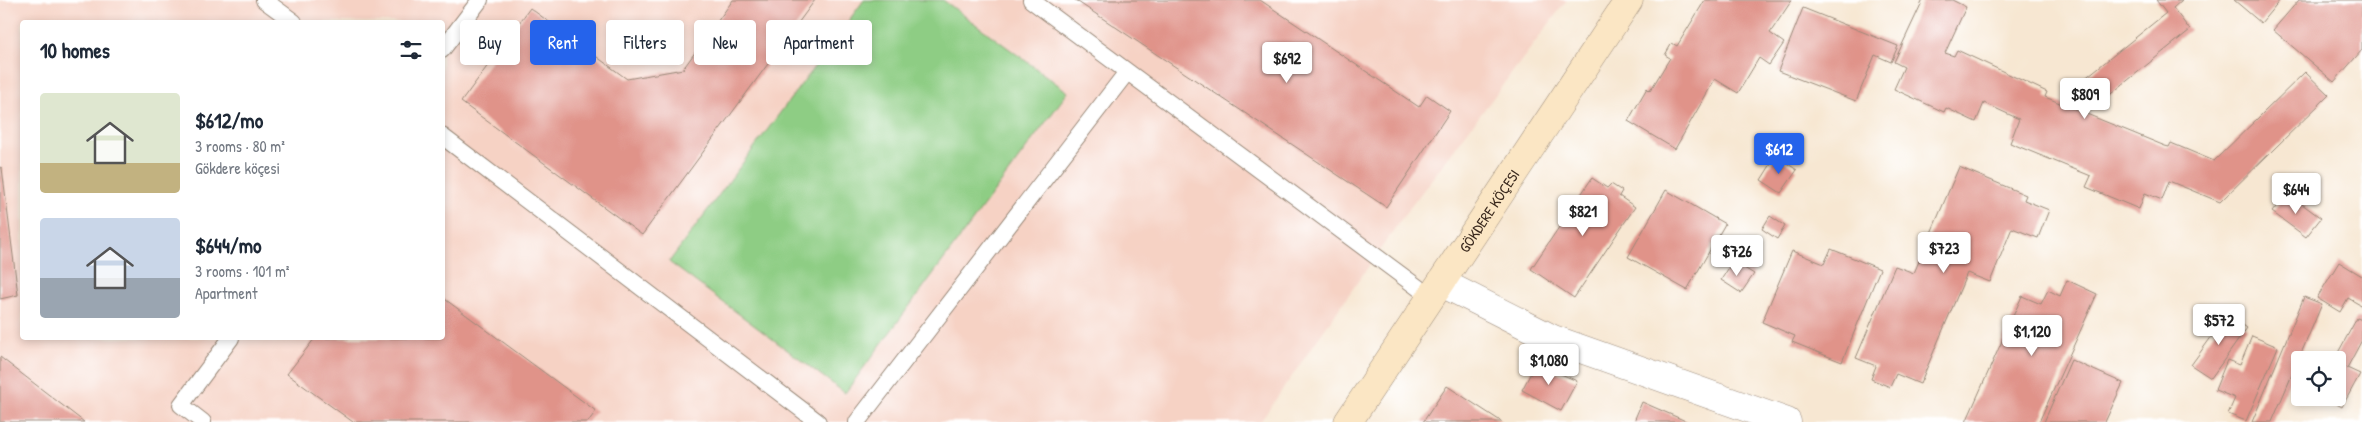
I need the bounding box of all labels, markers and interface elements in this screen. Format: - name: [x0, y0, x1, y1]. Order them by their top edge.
- chip: Buy: [460, 20, 520, 65]
- chip: Rent: [530, 20, 596, 65]
- chip: Filters: [606, 20, 684, 65]
- chip: New: [694, 20, 756, 65]
- chip: Apartment: [766, 20, 872, 65]
- text: 10 homes: [40, 36, 110, 65]
- icon: filters: [397, 36, 425, 64]
- pin: $692: [1257, 42, 1317, 84]
- text: $692: [1273, 47, 1301, 69]
- pin: $809: [2055, 78, 2115, 120]
- text: $809: [2071, 83, 2099, 105]
- text: $612/mo: [195, 106, 263, 135]
- icon: home: [80, 113, 140, 173]
- pin: $612: [1749, 132, 1809, 175]
- text: 3 rooms · 80 m²: [195, 135, 285, 157]
- text: $612: [1765, 138, 1793, 160]
- text: Gökdere köçesi: [195, 157, 280, 179]
- street label: GÖKDERE KÖÇESI: [1454, 165, 1524, 256]
- pin: $644: [2266, 172, 2326, 215]
- text: $644: [2283, 178, 2309, 200]
- pin: $821: [1553, 194, 1613, 237]
- text: $821: [1569, 200, 1597, 222]
- text: $644/mo: [195, 231, 261, 260]
- pin: $723: [1914, 232, 1974, 274]
- pin: $726: [1707, 234, 1767, 277]
- text: $723: [1929, 237, 1959, 259]
- icon: home: [80, 238, 140, 298]
- text: $726: [1722, 240, 1752, 262]
- text: 3 rooms · 101 m²: [195, 260, 290, 282]
- text: Apartment: [195, 282, 258, 304]
- pin: $572: [2189, 304, 2249, 346]
- text: $572: [2204, 309, 2234, 331]
- pin: $1,120: [1991, 314, 2073, 357]
- text: $1,120: [2013, 320, 2051, 342]
- pin: $1,080: [1508, 344, 1590, 386]
- text: $1,080: [1530, 349, 1568, 371]
- map controls: [2291, 351, 2346, 406]
- button: locate: [2291, 351, 2346, 406]

